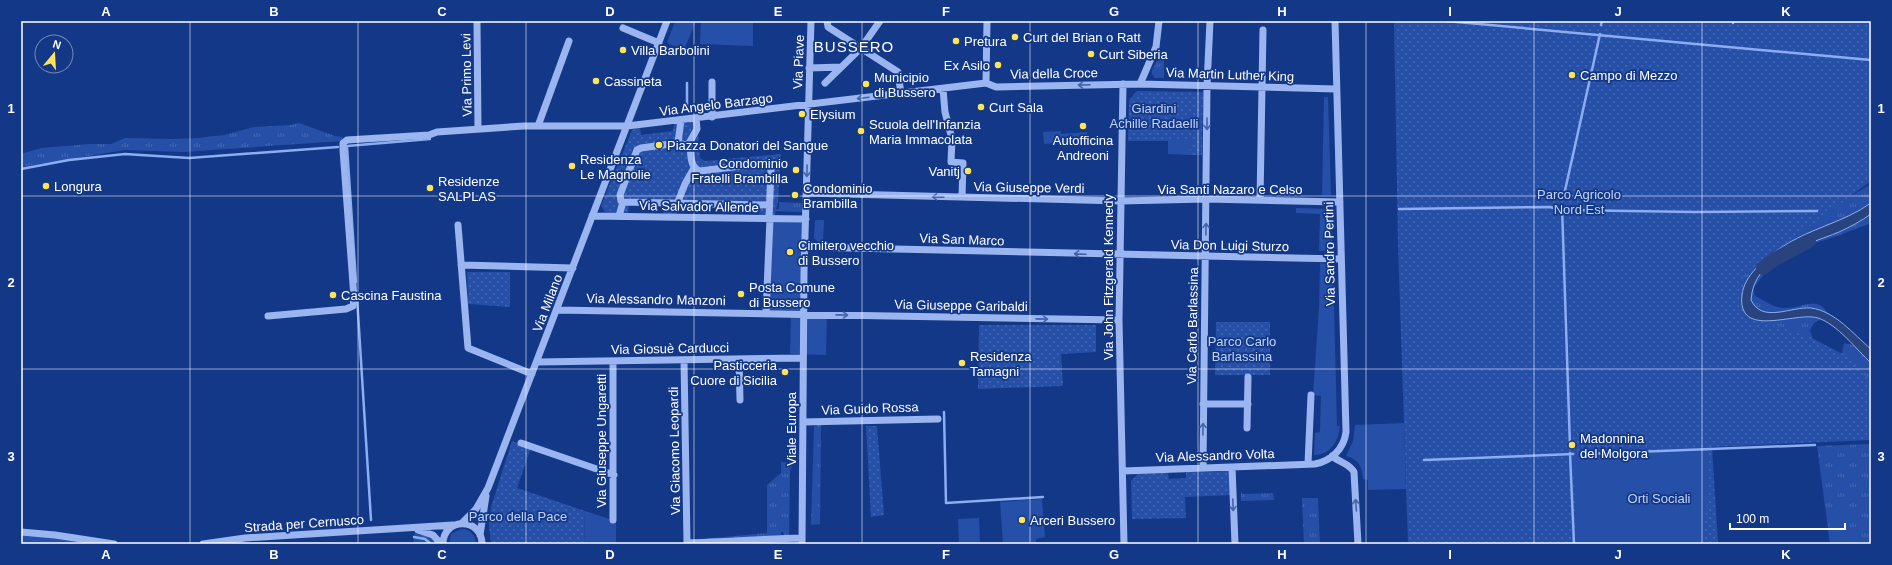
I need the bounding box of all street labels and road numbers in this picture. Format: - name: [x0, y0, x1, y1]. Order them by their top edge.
- street label: Via Primo Levi: [458, 33, 475, 117]
- street label: Via Piave: [790, 34, 807, 90]
- street label: Via della Croce: [1010, 65, 1098, 82]
- street label: Via Martin Luther King: [1166, 65, 1294, 84]
- street label: Via Angelo Barzago: [659, 90, 774, 119]
- street label: Via Giuseppe Verdi: [973, 179, 1085, 196]
- street label: Via Santi Nazaro e Celso: [1157, 182, 1303, 197]
- street label: Via John Fitzgerald Kennedy: [1101, 194, 1116, 360]
- street label: Via Salvador Allende: [639, 198, 759, 215]
- street label: Via Sandro Pertini: [1321, 201, 1338, 306]
- street label: Via San Marco: [919, 231, 1005, 248]
- street label: Via Don Luigi Sturzo: [1171, 237, 1289, 254]
- street label: Via Carlo Barlassina: [1184, 266, 1201, 385]
- street label: Via Milano: [530, 272, 565, 334]
- street label: Via Alessandro Manzoni: [586, 291, 726, 308]
- street label: Via Giuseppe Garibaldi: [894, 297, 1028, 314]
- street label: Via Giosuè Carducci: [611, 340, 729, 357]
- street label: Via Giuseppe Ungaretti: [594, 374, 609, 508]
- street label: Via Giacomo Leopardi: [666, 387, 683, 515]
- street label: Viale Europa: [784, 391, 799, 466]
- street label: Via Guido Rossa: [821, 399, 920, 418]
- street label: Via Alessandro Volta: [1155, 446, 1276, 465]
- street label: Strada per Cernusco: [244, 512, 364, 535]

